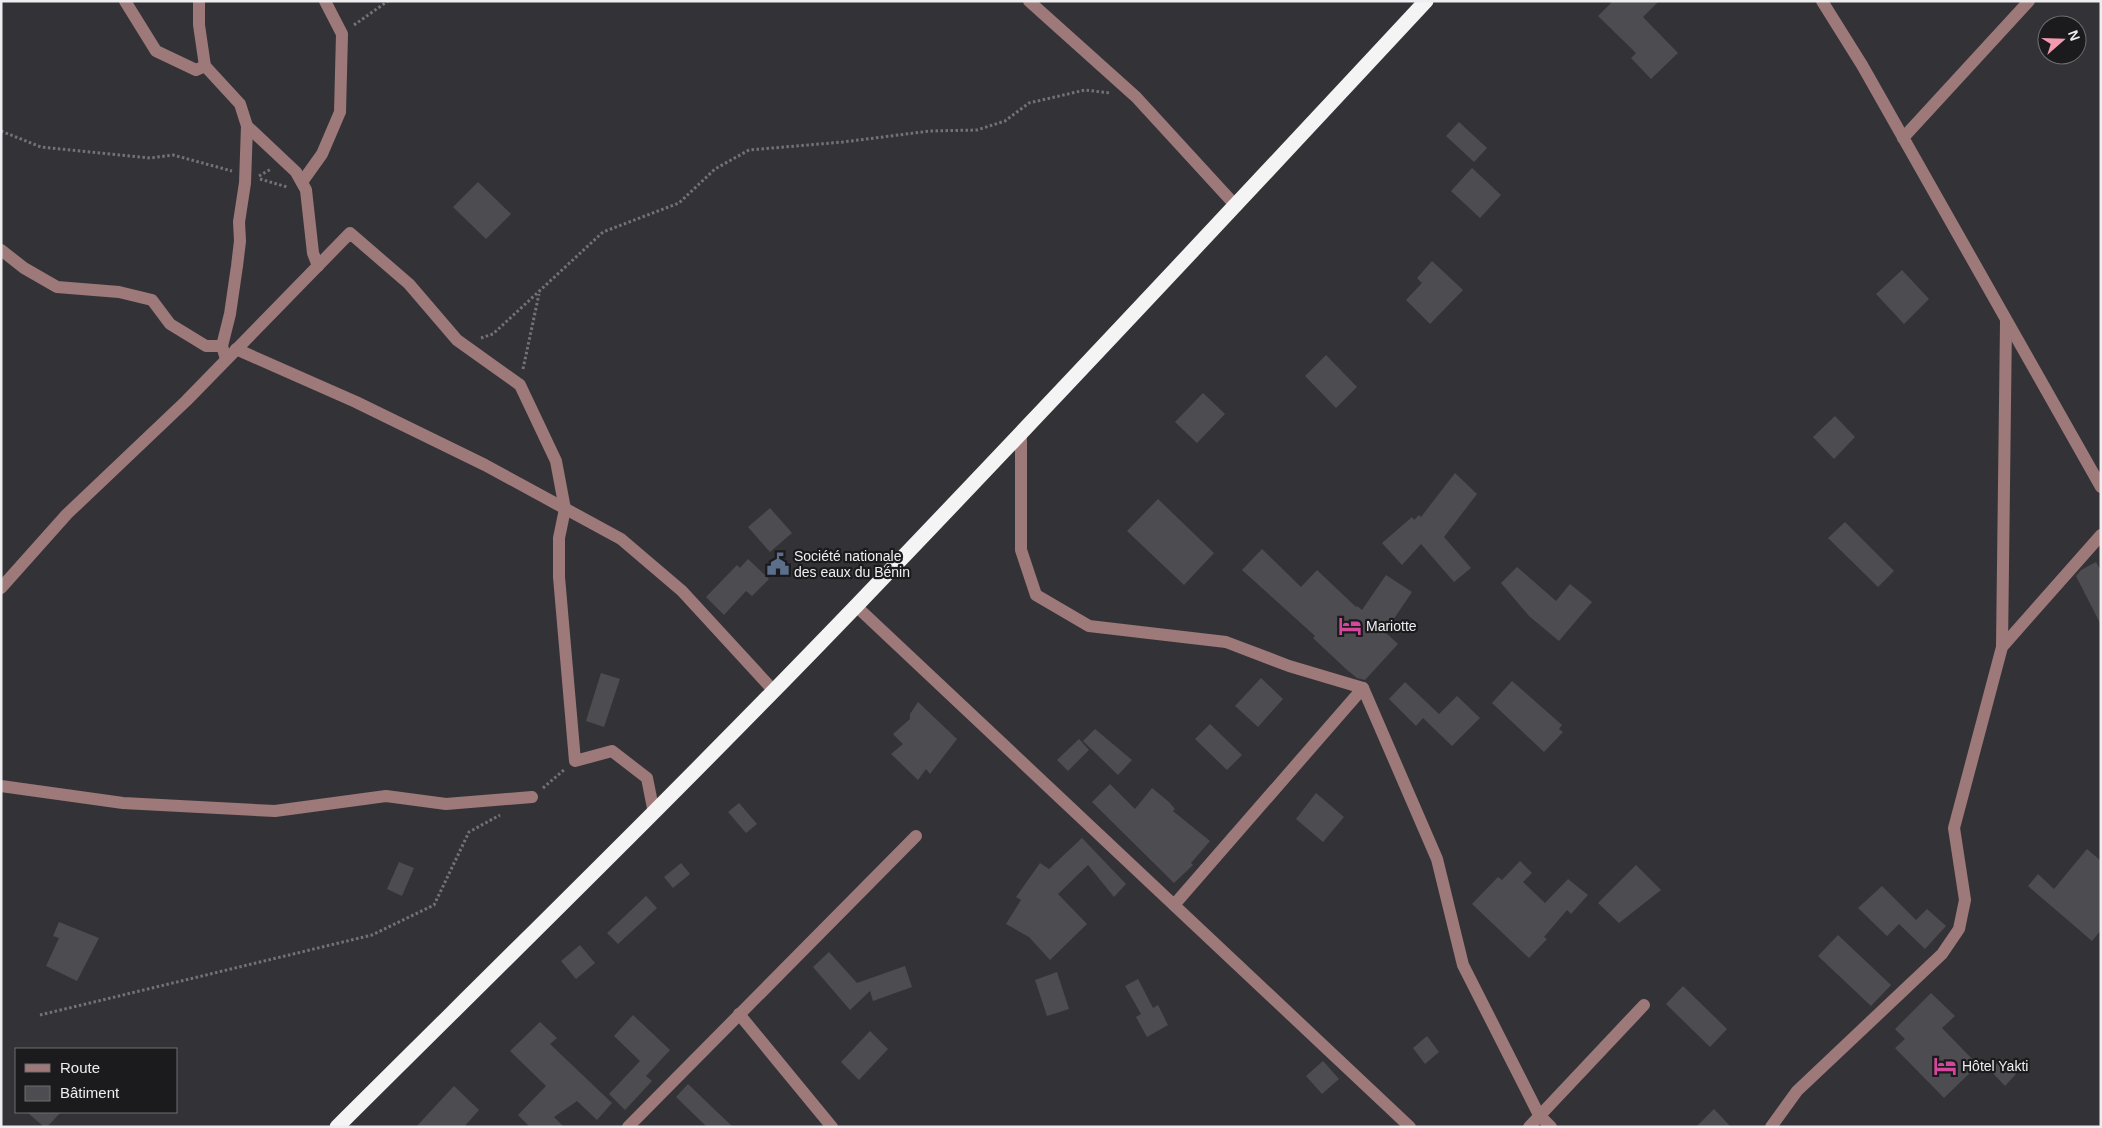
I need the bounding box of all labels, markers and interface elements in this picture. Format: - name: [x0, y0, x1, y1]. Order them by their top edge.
- north arrow: [2037, 15, 2087, 65]
- text: N: [2065, 28, 2083, 43]
- place label: Société nationale des eaux du Bénin: [794, 548, 910, 580]
- public building icon: Société nationale des eaux du Bénin: [765, 551, 791, 577]
- hotel icon: Mariotte: [1337, 613, 1363, 639]
- place label: Mariotte: [1366, 618, 1417, 634]
- legend: [15, 1048, 178, 1113]
- hotel icon: Hôtel Yakti: [1932, 1053, 1958, 1079]
- place label: Hôtel Yakti: [1962, 1058, 2028, 1074]
- text: Route: [60, 1059, 100, 1076]
- text: Bâtiment: [60, 1084, 120, 1101]

